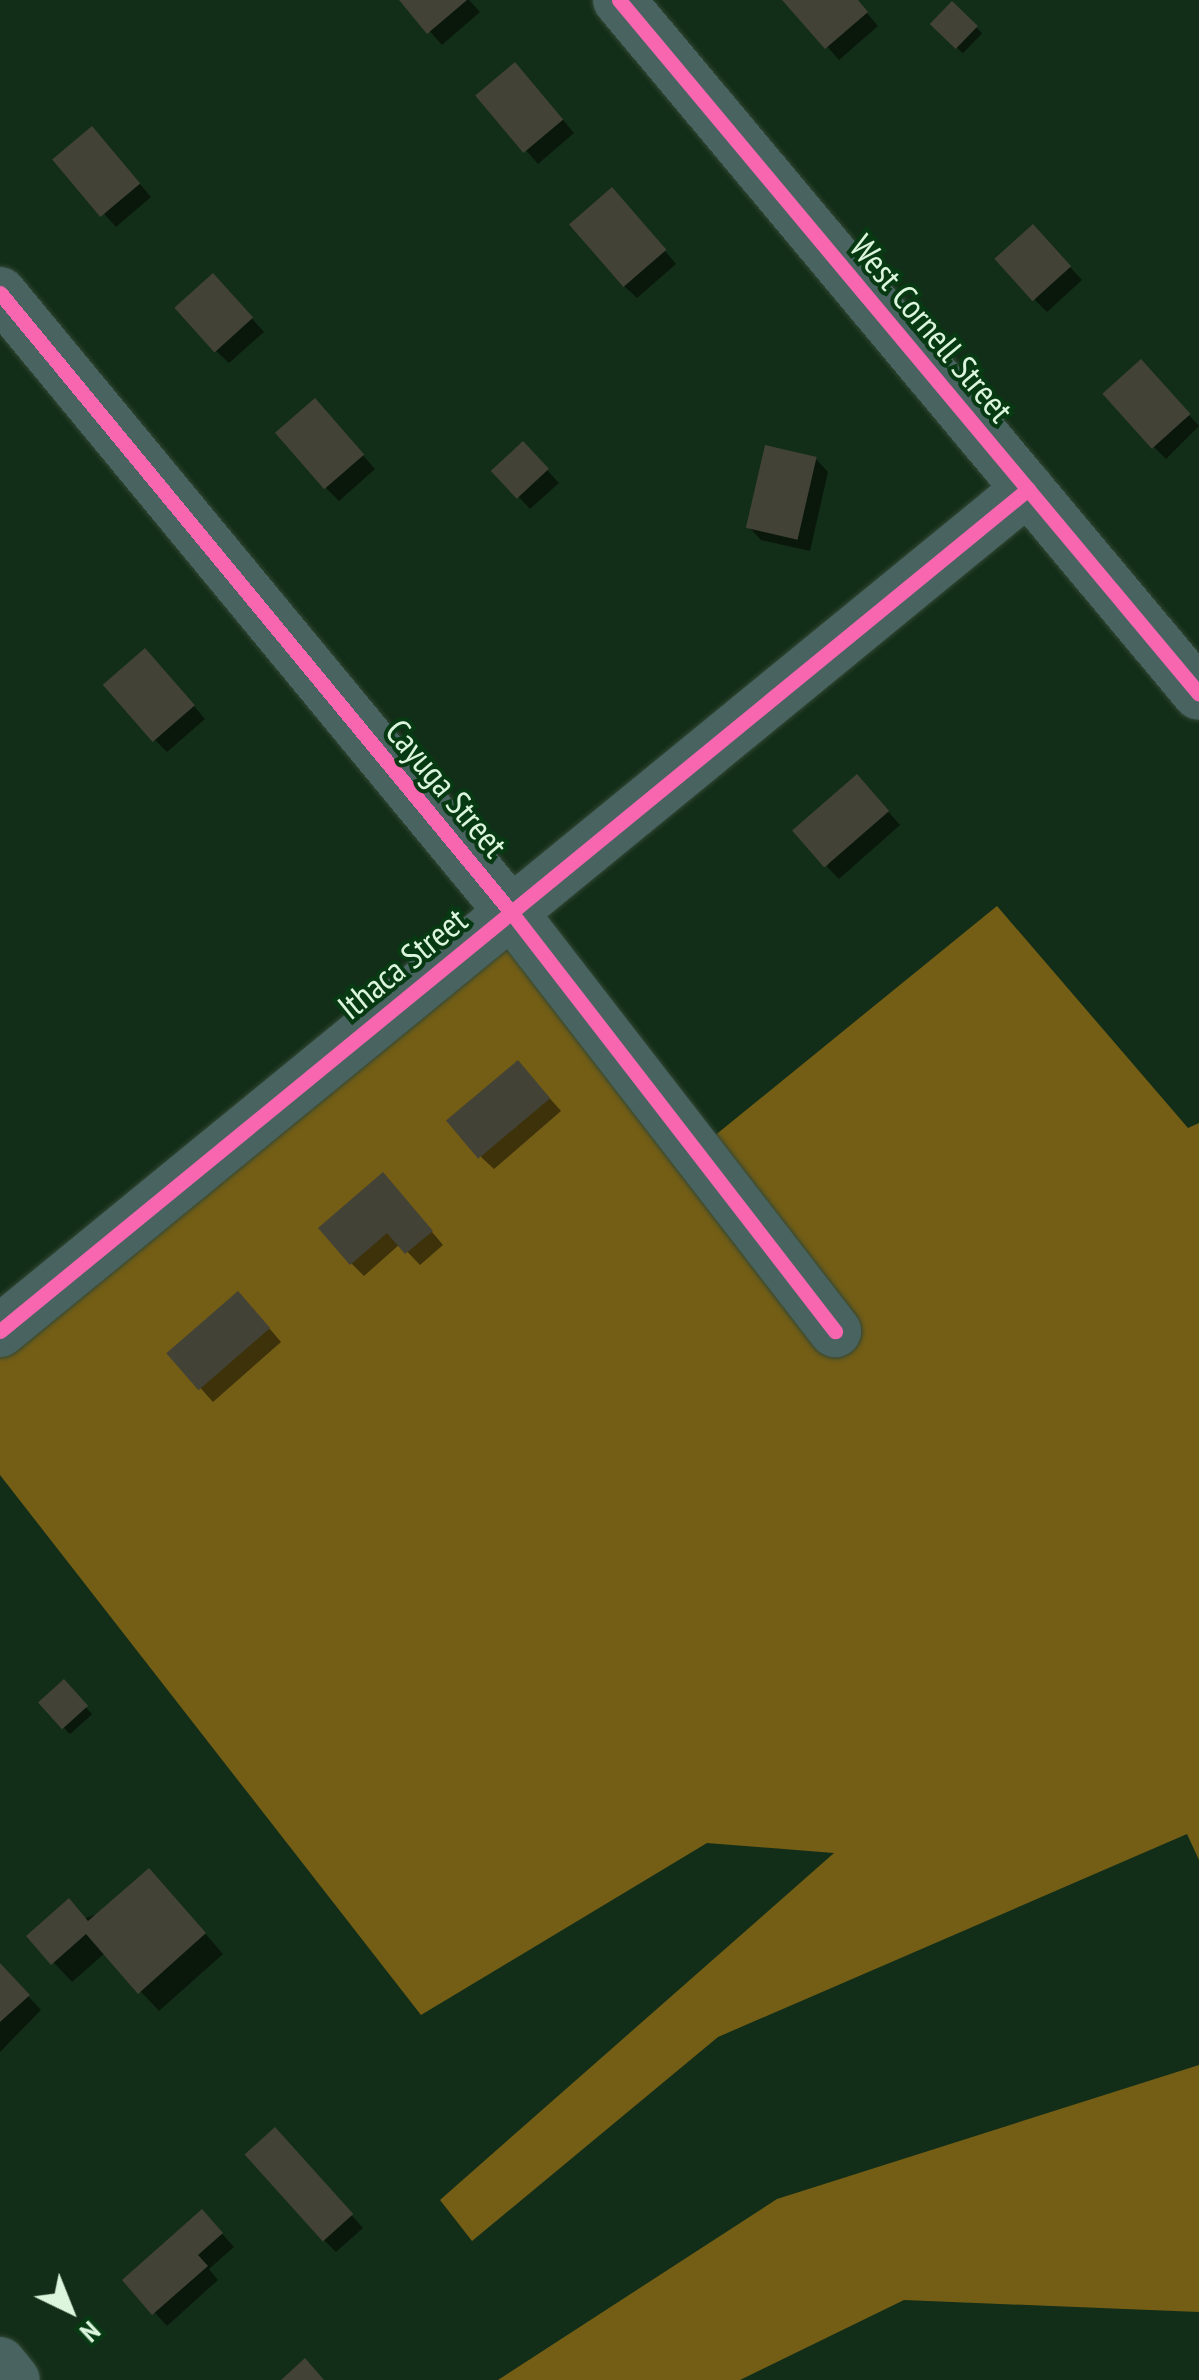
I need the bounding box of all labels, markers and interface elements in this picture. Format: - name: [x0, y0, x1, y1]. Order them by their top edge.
- street label: West Cornell Street: [842, 226, 1022, 430]
- street label: Cayuga Street: [377, 711, 517, 865]
- street label: Ithaca Street: [329, 898, 475, 1028]
- north arrow: [20, 2260, 120, 2360]
- text: N: [73, 2314, 109, 2351]

